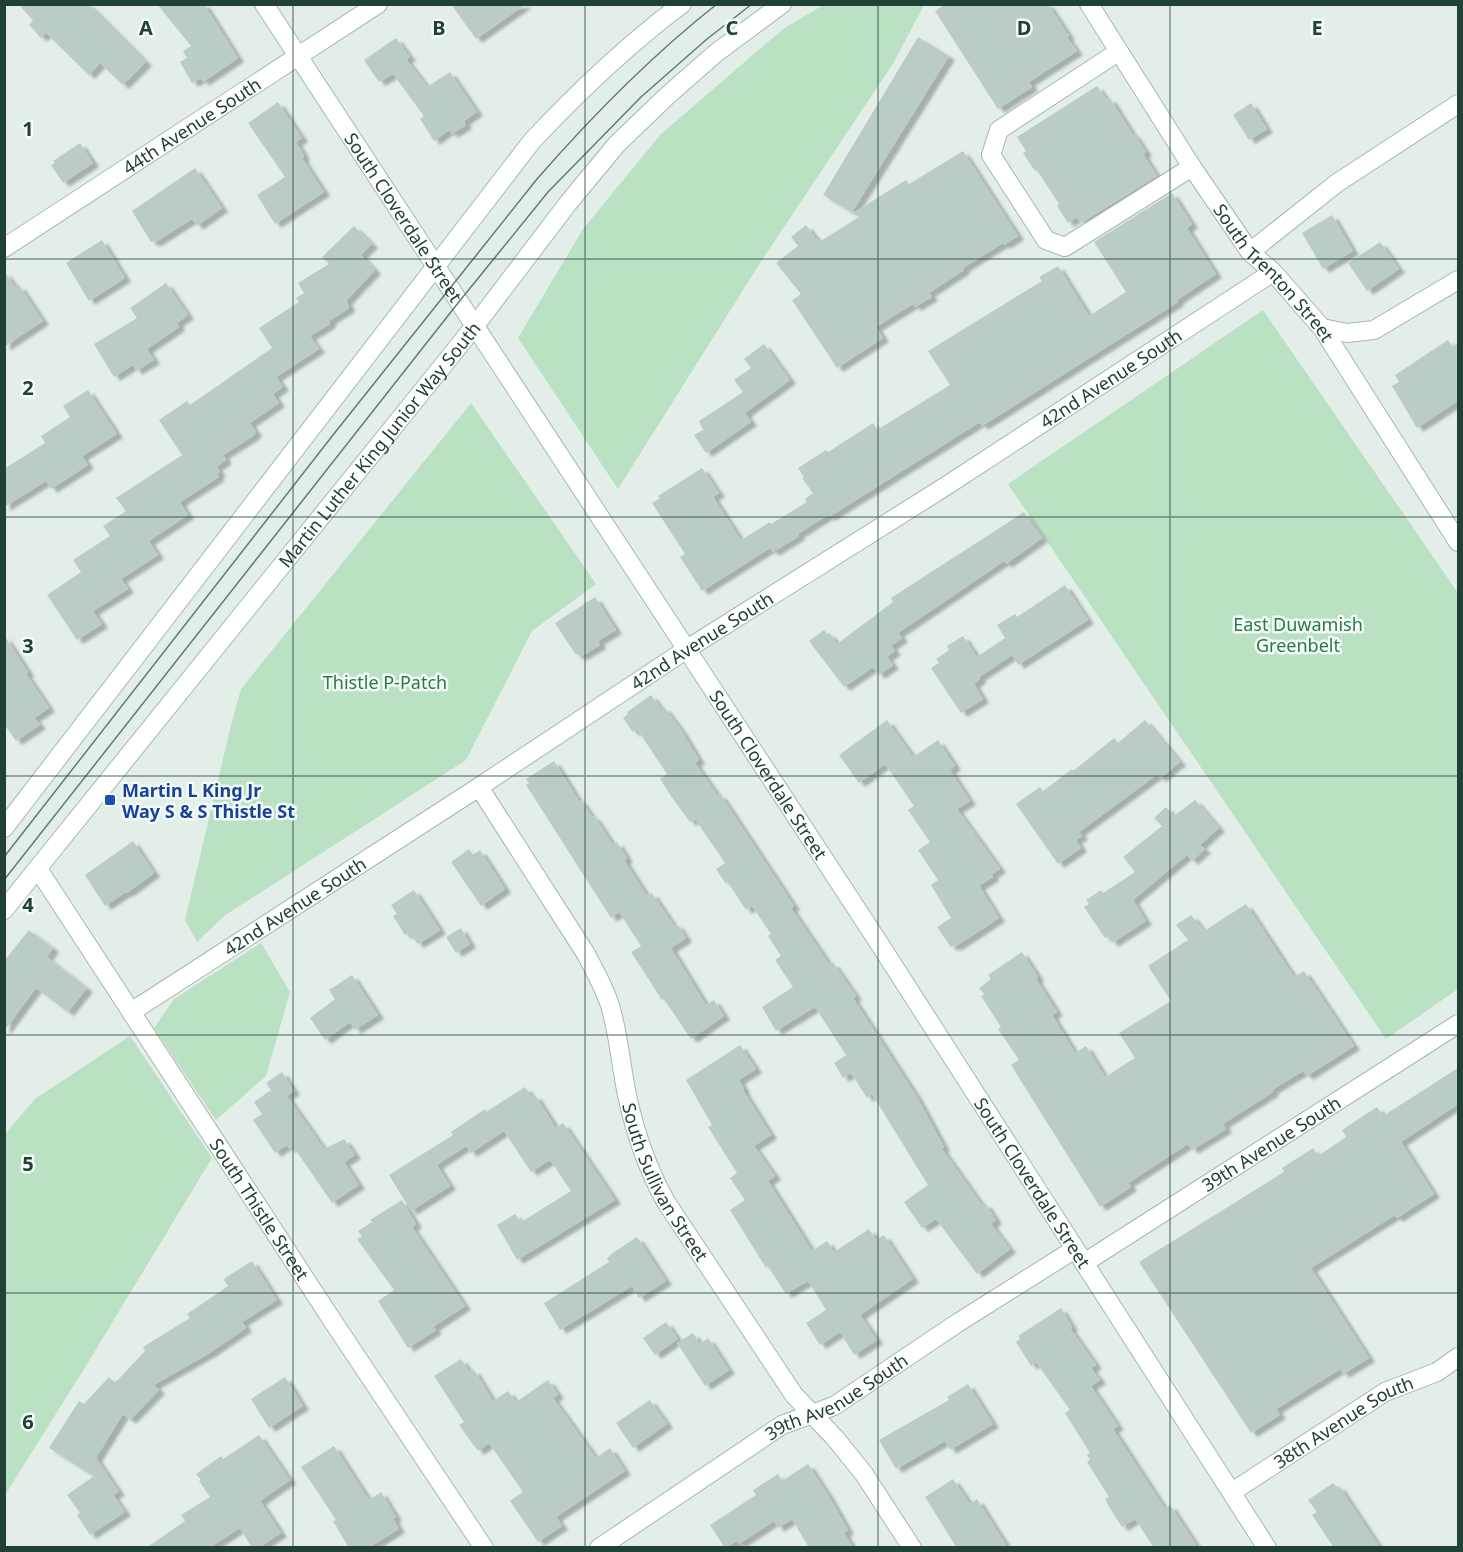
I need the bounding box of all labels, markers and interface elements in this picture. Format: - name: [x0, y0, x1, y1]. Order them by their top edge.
- text: A: [139, 14, 153, 41]
- text: B: [432, 14, 446, 41]
- text: C: [726, 14, 739, 41]
- text: D: [1017, 14, 1031, 41]
- text: E: [1311, 14, 1323, 41]
- street label: 44th Avenue South: [118, 72, 265, 179]
- text: 1: [22, 115, 34, 142]
- street label: South Cloverdale Street: [339, 128, 468, 307]
- street label: South Trenton Street: [1208, 199, 1340, 347]
- street label: Martin Luther King Junior Way South: [273, 317, 486, 572]
- street label: 42nd Avenue South: [1035, 323, 1186, 433]
- text: 2: [22, 374, 34, 401]
- street label: 42nd Avenue South: [626, 586, 778, 695]
- park label: East Duwamish Greenbelt: [1233, 612, 1363, 657]
- text: 3: [22, 632, 34, 659]
- park label: Thistle P-Patch: [323, 670, 447, 694]
- street label: South Cloverdale Street: [704, 685, 833, 864]
- place label: Martin L King Jr Way S & S Thistle St: [122, 778, 295, 823]
- marker: Martin L King Jr Way S & S Thistle St: [103, 793, 117, 807]
- street label: 42nd Avenue South: [219, 851, 371, 961]
- text: 4: [22, 891, 34, 918]
- street label: 39th Avenue South: [1197, 1090, 1345, 1197]
- street label: South Cloverdale Street: [969, 1093, 1096, 1273]
- street label: South Sullivan Street: [617, 1100, 714, 1266]
- street label: South Thistle Street: [205, 1133, 315, 1285]
- text: 5: [22, 1150, 34, 1177]
- street label: 39th Avenue South: [760, 1348, 912, 1445]
- street label: 38th Avenue South: [1269, 1370, 1417, 1474]
- text: 6: [22, 1408, 34, 1435]

